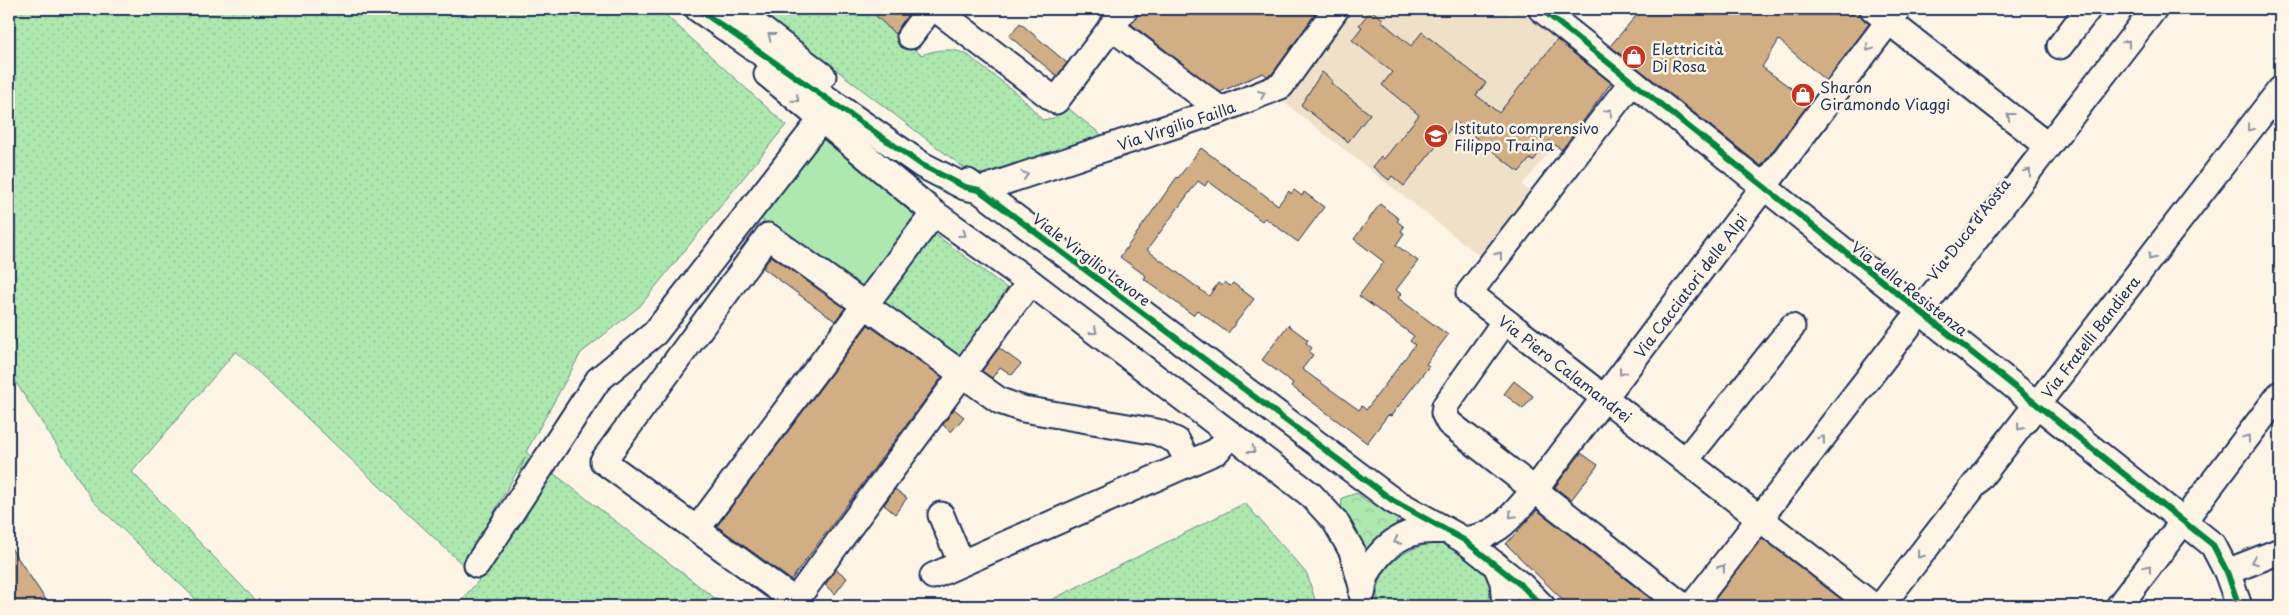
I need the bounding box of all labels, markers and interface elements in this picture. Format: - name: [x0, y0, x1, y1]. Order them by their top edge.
- one-way arrow: [768, 34, 777, 42]
- place label: Elettricità Di Rosa: [1652, 37, 1724, 77]
- one-way arrow: [2121, 39, 2130, 49]
- one-way arrow: [1866, 42, 1874, 51]
- shop icon: Elettricità Di Rosa: [1621, 44, 1647, 70]
- place label: Sharon Giramondo Viaggi: [1820, 75, 1950, 115]
- shop icon: Sharon Giramondo Viaggi: [1790, 82, 1816, 108]
- one-way arrow: [1257, 89, 1266, 100]
- one-way arrow: [791, 94, 800, 103]
- street label: Via Virgilio Failla: [1114, 94, 1239, 155]
- one-way arrow: [1603, 109, 1611, 118]
- one-way arrow: [2007, 113, 2016, 121]
- place label: Istituto comprensivo Filippo Traina: [1454, 116, 1599, 156]
- one-way arrow: [2248, 122, 2256, 131]
- school or university icon: Istituto comprensivo Filippo Traina: [1423, 123, 1449, 149]
- one-way arrow: [2022, 169, 2030, 178]
- one-way arrow: [1021, 170, 1029, 180]
- street label: Via Duca d'Aosta: [1920, 172, 2016, 285]
- street label: Viale Virgilio Lavore: [1028, 207, 1156, 311]
- street label: Via Cacciatori delle Alpi: [1627, 208, 1751, 362]
- one-way arrow: [958, 228, 967, 237]
- street label: Via della Resistenza: [1847, 235, 1974, 341]
- one-way arrow: [1493, 251, 1502, 261]
- one-way arrow: [2149, 251, 2157, 260]
- street label: Via Fratelli Bandiera: [2035, 270, 2145, 402]
- street label: Via Piero Calamandrei: [1494, 309, 1637, 427]
- one-way arrow: [1088, 325, 1097, 333]
- one-way arrow: [1620, 366, 1628, 375]
- one-way arrow: [2017, 421, 2026, 431]
- one-way arrow: [2241, 434, 2250, 444]
- one-way arrow: [1816, 436, 1824, 445]
- one-way arrow: [1246, 444, 1256, 453]
- one-way arrow: [1509, 509, 1518, 518]
- one-way arrow: [1394, 535, 1403, 545]
- one-way arrow: [1917, 550, 1926, 559]
- one-way arrow: [2250, 555, 2259, 566]
- one-way arrow: [1716, 564, 1725, 574]
- one-way arrow: [2143, 565, 2151, 574]

